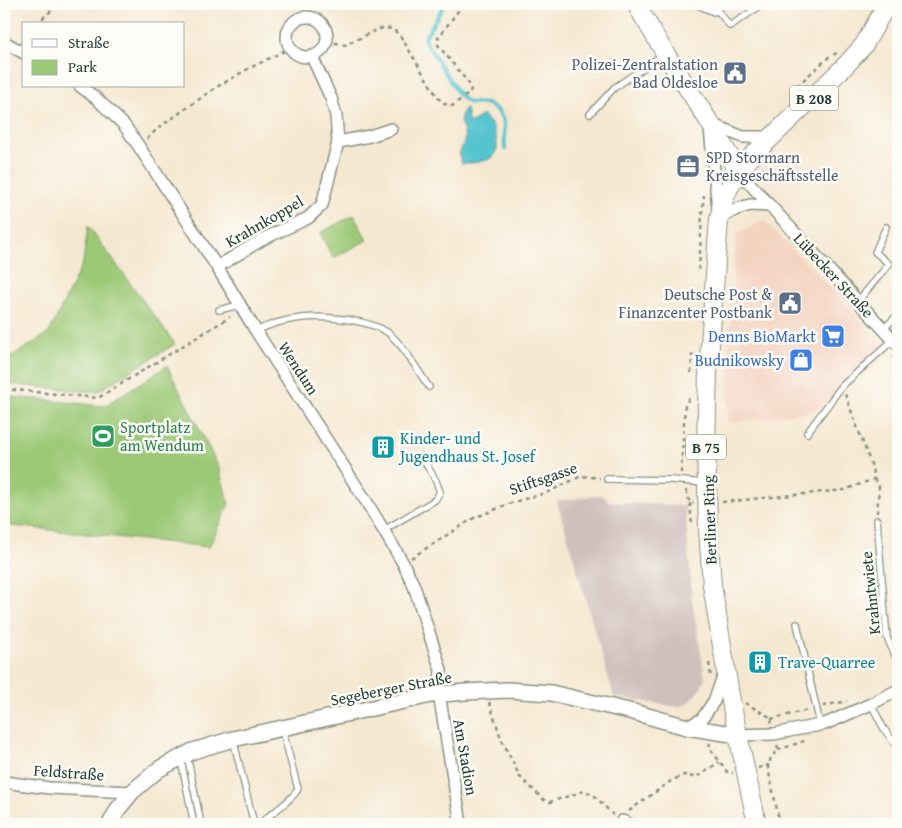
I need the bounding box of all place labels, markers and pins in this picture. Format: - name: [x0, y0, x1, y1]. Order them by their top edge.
- place label: Polizei-Zentralstation Bad Oldesloe: [572, 52, 718, 94]
- public building icon: Polizei-Zentralstation Bad Oldesloe: [722, 60, 748, 86]
- place label: SPD Stormarn Kreisgeschäftsstelle: [706, 145, 839, 187]
- office icon: SPD Stormarn Kreisgeschäftsstelle: [675, 153, 701, 179]
- place label: Deutsche Post & Finanzcenter Postbank: [619, 282, 773, 324]
- public building icon: Deutsche Post & Finanzcenter Postbank: [777, 290, 803, 316]
- supermarket icon: Denns BioMarkt: [820, 323, 846, 349]
- place label: Denns BioMarkt: [708, 324, 816, 348]
- shop icon: Budnikowsky: [788, 347, 814, 373]
- place label: Budnikowsky: [695, 348, 784, 372]
- place label: Sportplatz am Wendum: [120, 415, 204, 457]
- sports icon: Sportplatz am Wendum: [90, 423, 116, 449]
- place label: Kinder- und Jugendhaus St. Josef: [398, 426, 537, 468]
- building icon: Kinder- und Jugendhaus St. Josef: [370, 434, 396, 460]
- building icon: Trave-Quarree: [747, 649, 773, 675]
- place label: Trave-Quarree: [778, 650, 875, 674]

